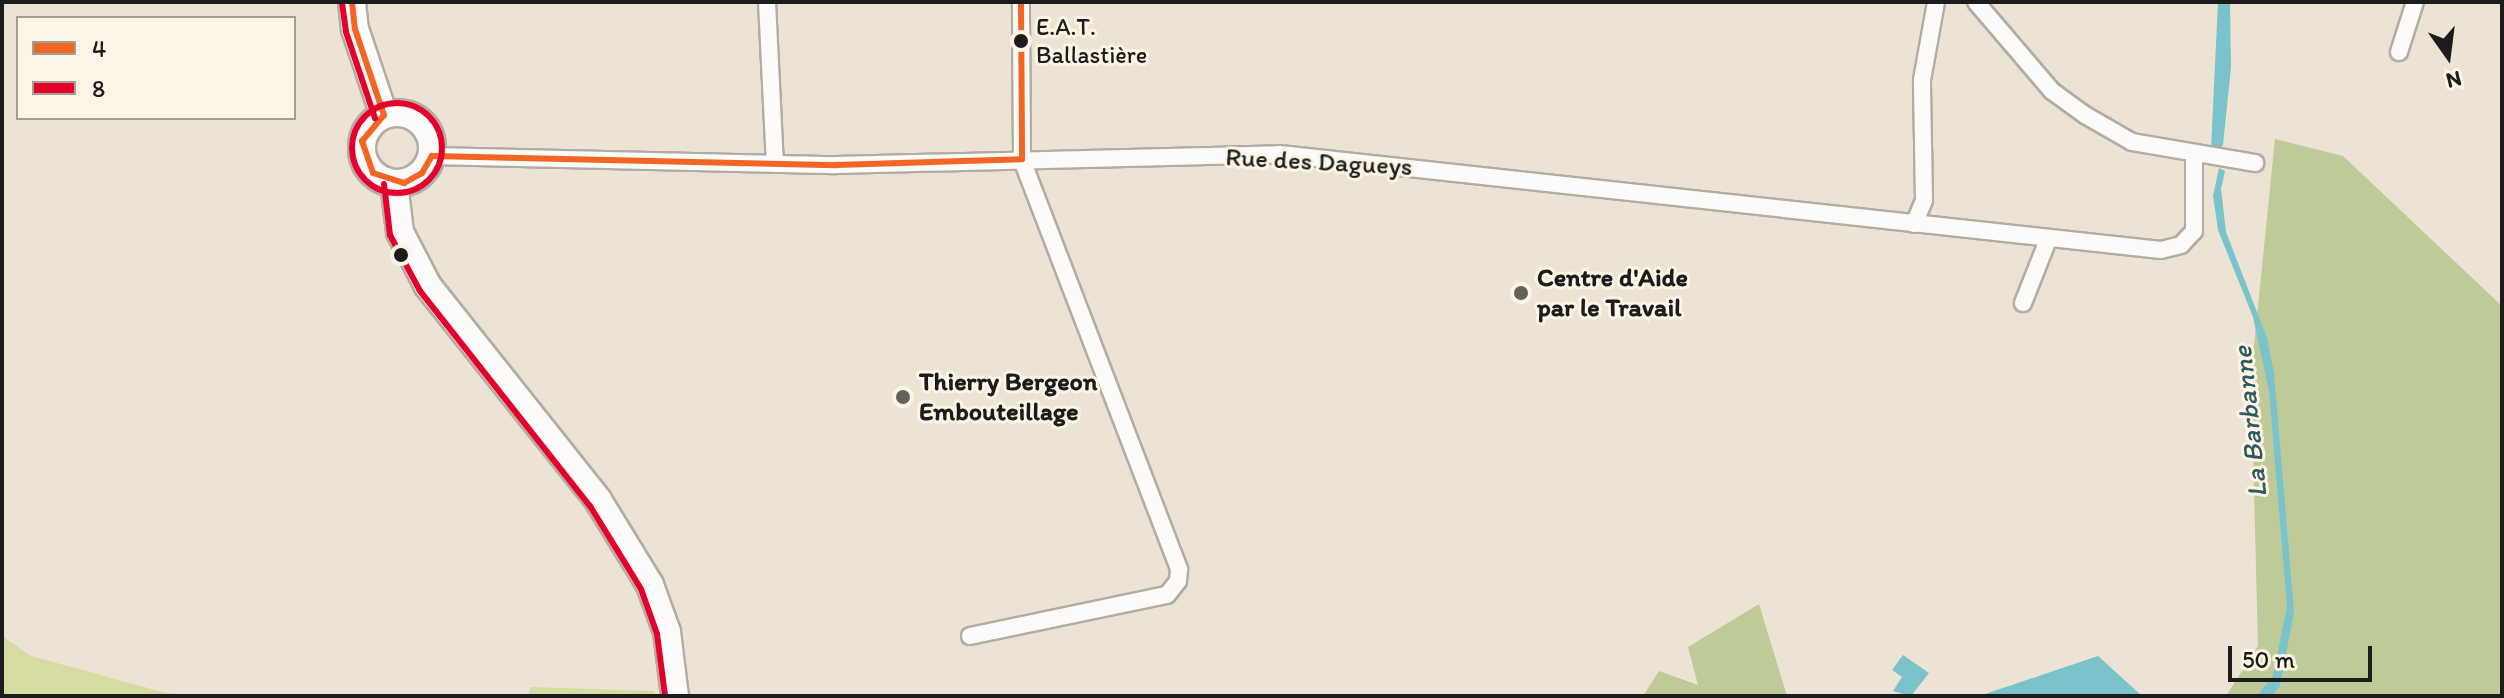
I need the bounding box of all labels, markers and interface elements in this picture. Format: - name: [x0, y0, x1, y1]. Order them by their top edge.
- place label: E.A.T. Ballastière: [1036, 13, 1147, 69]
- legend: [16, 16, 296, 120]
- north arrow: [2408, 16, 2488, 96]
- marker: E.A.T. Ballastière: [1013, 33, 1029, 49]
- text: 4: [92, 34, 106, 63]
- text: N: [2443, 65, 2464, 95]
- text: 8: [92, 74, 105, 103]
- street label: Rue des Dagueys: [1225, 142, 1413, 182]
- unlabelled marker: [393, 247, 409, 263]
- place label: Centre d'Aide par le Travail: [1537, 262, 1688, 324]
- marker: Centre d'Aide par le Travail: [1512, 284, 1530, 302]
- water label: La Barbanne: [2224, 344, 2274, 500]
- place label: Thierry Bergeon Embouteillage: [919, 366, 1098, 428]
- marker: Thierry Bergeon Embouteillage: [894, 388, 912, 406]
- scale bar: [2232, 630, 2376, 680]
- text: 50 m: [2242, 645, 2295, 674]

